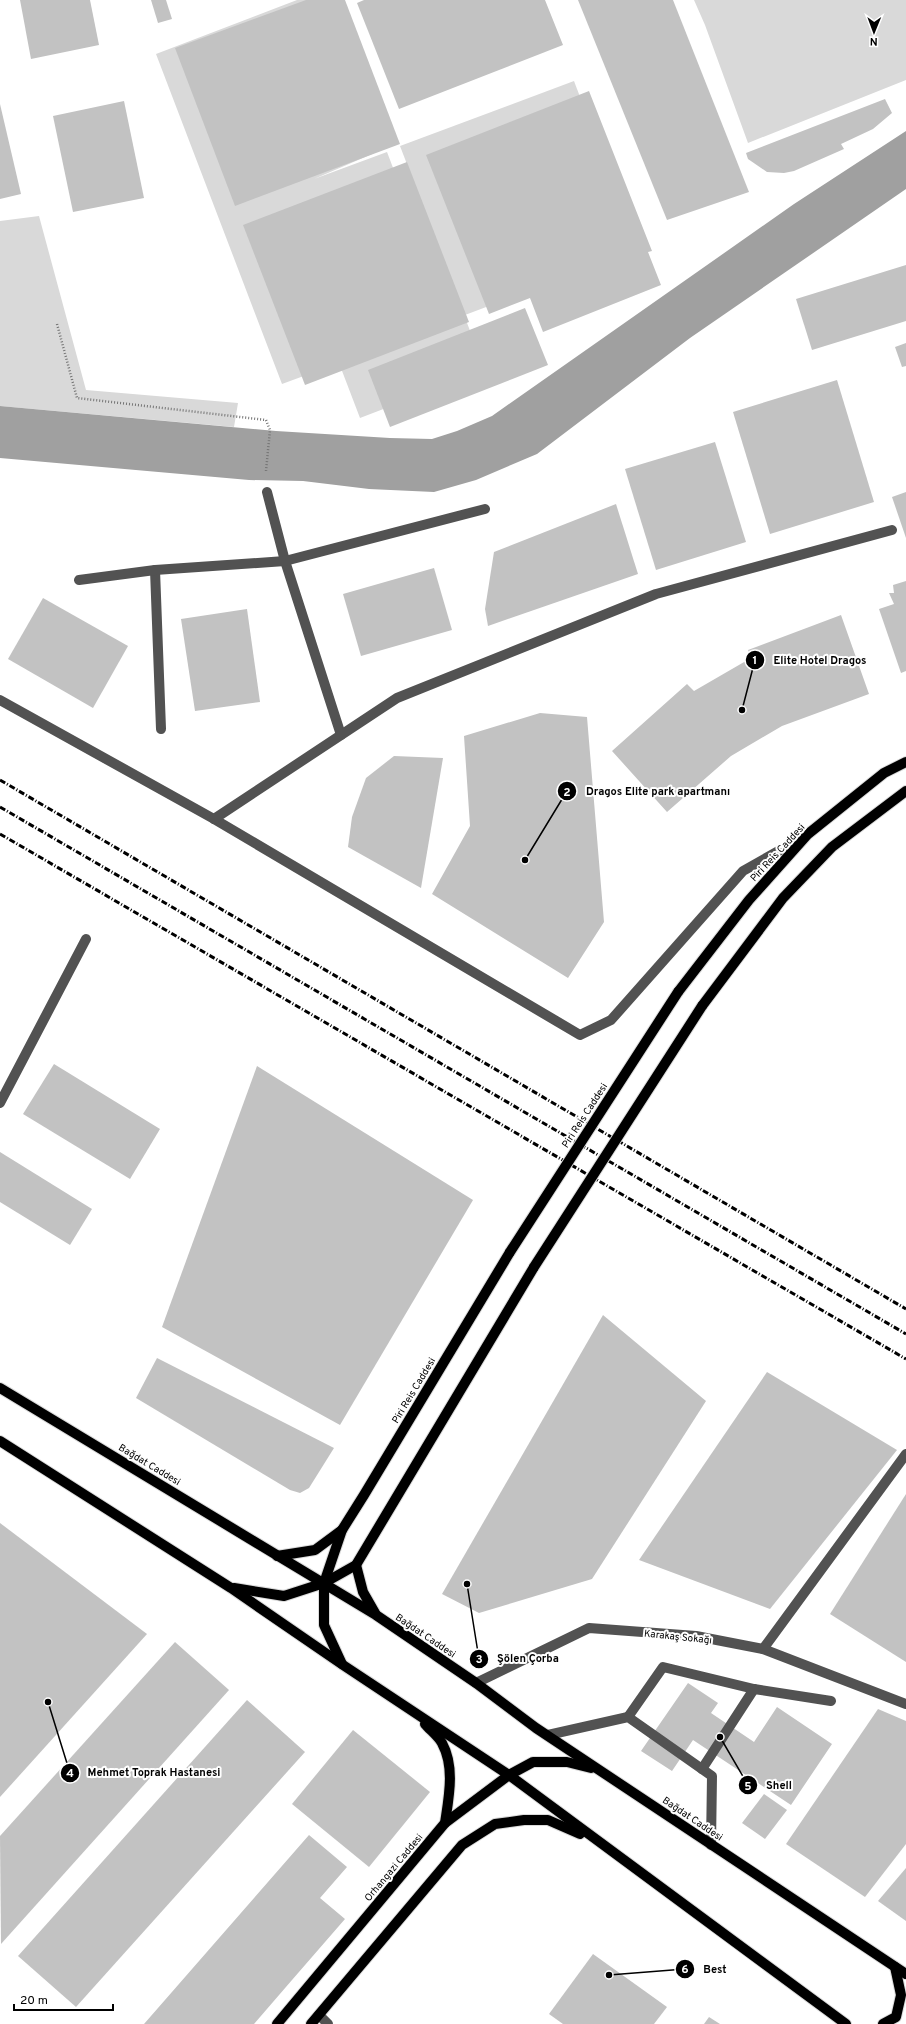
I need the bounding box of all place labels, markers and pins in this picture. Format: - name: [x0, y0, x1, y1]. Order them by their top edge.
- callout: Elite Hotel Dragos: [745, 649, 874, 672]
- callout: Dragos Elite park apartmanı: [557, 780, 738, 803]
- callout: Şölen Çorba: [469, 1647, 567, 1670]
- callout: Mehmet Toprak Hastanesi: [60, 1761, 229, 1784]
- callout: Shell: [738, 1774, 800, 1797]
- callout: Best: [675, 1958, 734, 1981]

